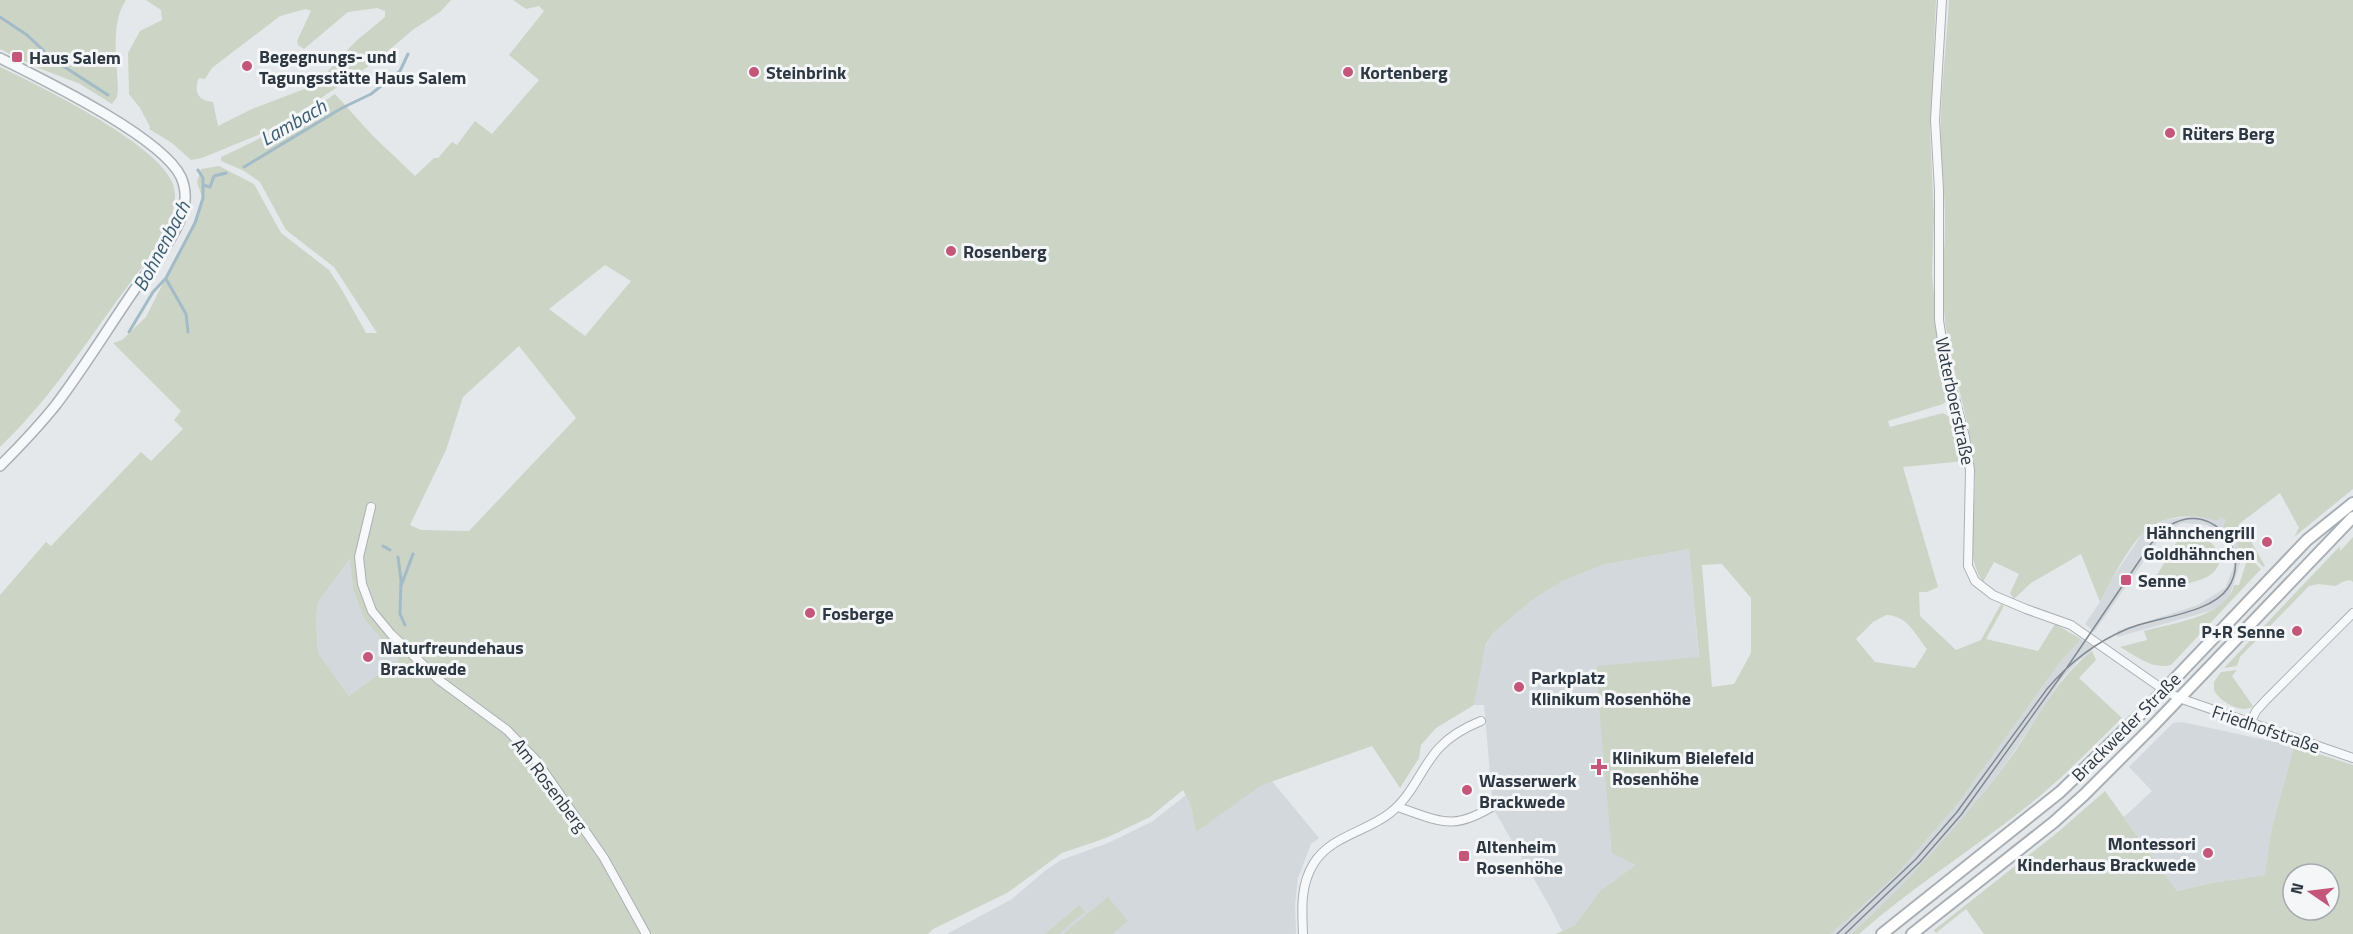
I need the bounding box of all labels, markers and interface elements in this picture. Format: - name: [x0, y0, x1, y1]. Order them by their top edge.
- place label: Begegnungs- und Tagungsstätte Haus Salem: [259, 43, 466, 91]
- place label: Haus Salem: [29, 44, 121, 71]
- marker: Haus Salem: [10, 50, 24, 64]
- marker: Begegnungs- und Tagungsstätte Haus Salem: [240, 59, 254, 73]
- place label: Steinbrink: [766, 59, 847, 86]
- place label: Kortenberg: [1360, 59, 1448, 86]
- marker: Steinbrink: [747, 65, 761, 79]
- marker: Kortenberg: [1341, 65, 1355, 79]
- water label: Lambach: [254, 90, 333, 153]
- place label: Rüters Berg: [2182, 120, 2275, 147]
- marker: Rüters Berg: [2163, 126, 2177, 140]
- water label: Bohnenbach: [124, 194, 198, 297]
- place label: Rosenberg: [963, 238, 1047, 265]
- marker: Rosenberg: [944, 244, 958, 258]
- street label: Waterboerstraße: [1928, 335, 1982, 467]
- place label: Hähnchengrill Goldhähnchen: [2144, 519, 2255, 567]
- marker: Hähnchengrill Goldhähnchen: [2260, 535, 2274, 549]
- place label: Senne: [2138, 567, 2186, 594]
- marker: Senne: [2119, 573, 2133, 587]
- place label: Fosberge: [822, 600, 894, 627]
- marker: Fosberge: [803, 606, 817, 620]
- place label: P+R Senne: [2201, 618, 2285, 645]
- marker: P+R Senne: [2290, 624, 2304, 638]
- place label: Naturfreundehaus Brackwede: [380, 634, 524, 682]
- marker: Naturfreundehaus Brackwede: [361, 650, 375, 664]
- place label: Parkplatz Klinikum Rosenhöhe: [1531, 664, 1691, 712]
- street label: Brackweder Straße: [2065, 666, 2187, 788]
- marker: Parkplatz Klinikum Rosenhöhe: [1512, 680, 1526, 694]
- street label: Friedhofstraße: [2208, 698, 2324, 760]
- street label: Am Rosenberg: [506, 732, 594, 838]
- place label: Klinikum Bielefeld Rosenhöhe: [1612, 744, 1754, 792]
- marker: Klinikum Bielefeld Rosenhöhe: [1590, 758, 1608, 776]
- place label: Wasserwerk Brackwede: [1479, 767, 1577, 815]
- marker: Wasserwerk Brackwede: [1460, 783, 1474, 797]
- place label: Montessori Kinderhaus Brackwede: [2017, 830, 2196, 878]
- place label: Altenheim Rosenhöhe: [1476, 833, 1563, 881]
- marker: Montessori Kinderhaus Brackwede: [2201, 846, 2215, 860]
- marker: Altenheim Rosenhöhe: [1457, 849, 1471, 863]
- north arrow: [2281, 862, 2341, 922]
- text: N: [2283, 880, 2309, 897]

